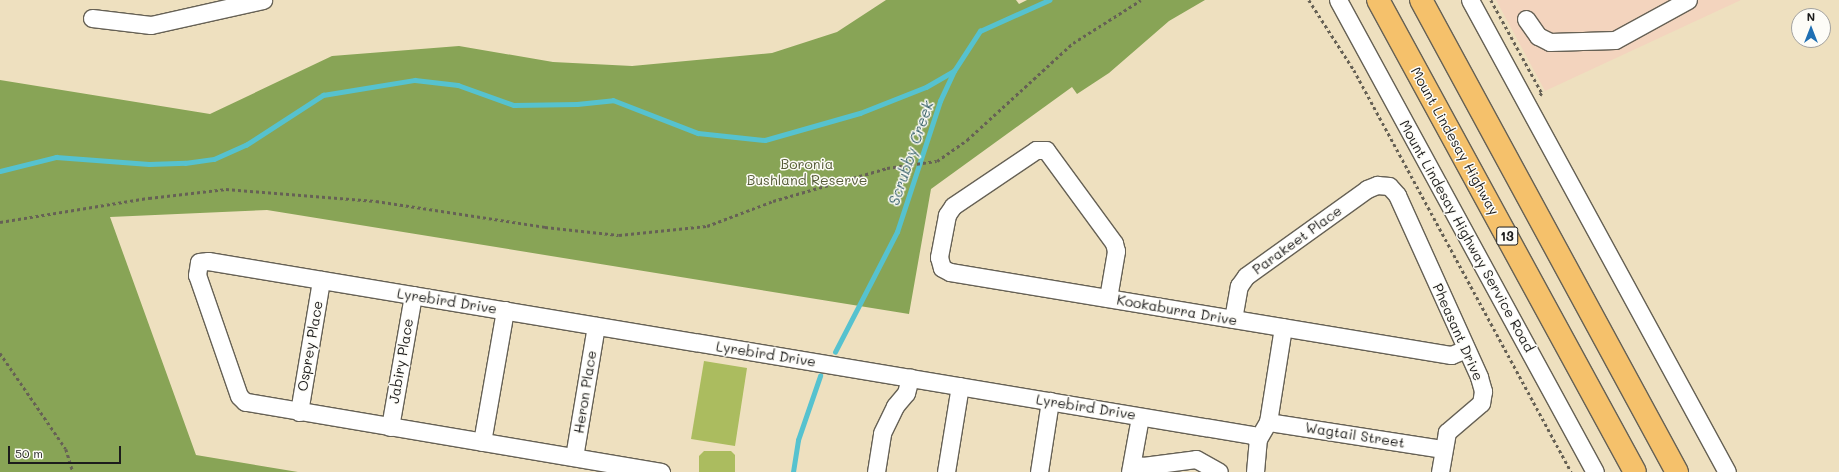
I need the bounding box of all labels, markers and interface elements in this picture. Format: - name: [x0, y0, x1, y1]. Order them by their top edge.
- north arrow: [1791, 8, 1831, 48]
- text: N: [1807, 9, 1815, 24]
- street label: Mount Lindesay Highway: [1407, 64, 1503, 218]
- water label: Scrubby Creek: [885, 98, 937, 208]
- street label: Mount Lindesay Highway Service Road: [1396, 117, 1538, 355]
- park label: Boronia Bushland Reserve: [747, 156, 867, 188]
- street label: Parakeet Place: [1249, 202, 1345, 278]
- road number: 13: [1496, 225, 1518, 247]
- street label: Pheasant Drive: [1429, 281, 1487, 383]
- street label: Lyrebird Drive: [396, 285, 498, 317]
- street label: Kookaburra Drive: [1115, 291, 1239, 329]
- street label: Osprey Place: [294, 299, 326, 393]
- street label: Jabiry Place: [385, 317, 417, 405]
- street label: Lyrebird Drive: [715, 338, 817, 370]
- street label: Heron Place: [570, 349, 600, 435]
- street label: Lyrebird Drive: [1035, 391, 1137, 423]
- street label: Wagtail Street: [1304, 419, 1406, 451]
- scale bar: [10, 438, 123, 464]
- text: 50 m: [15, 445, 43, 461]

